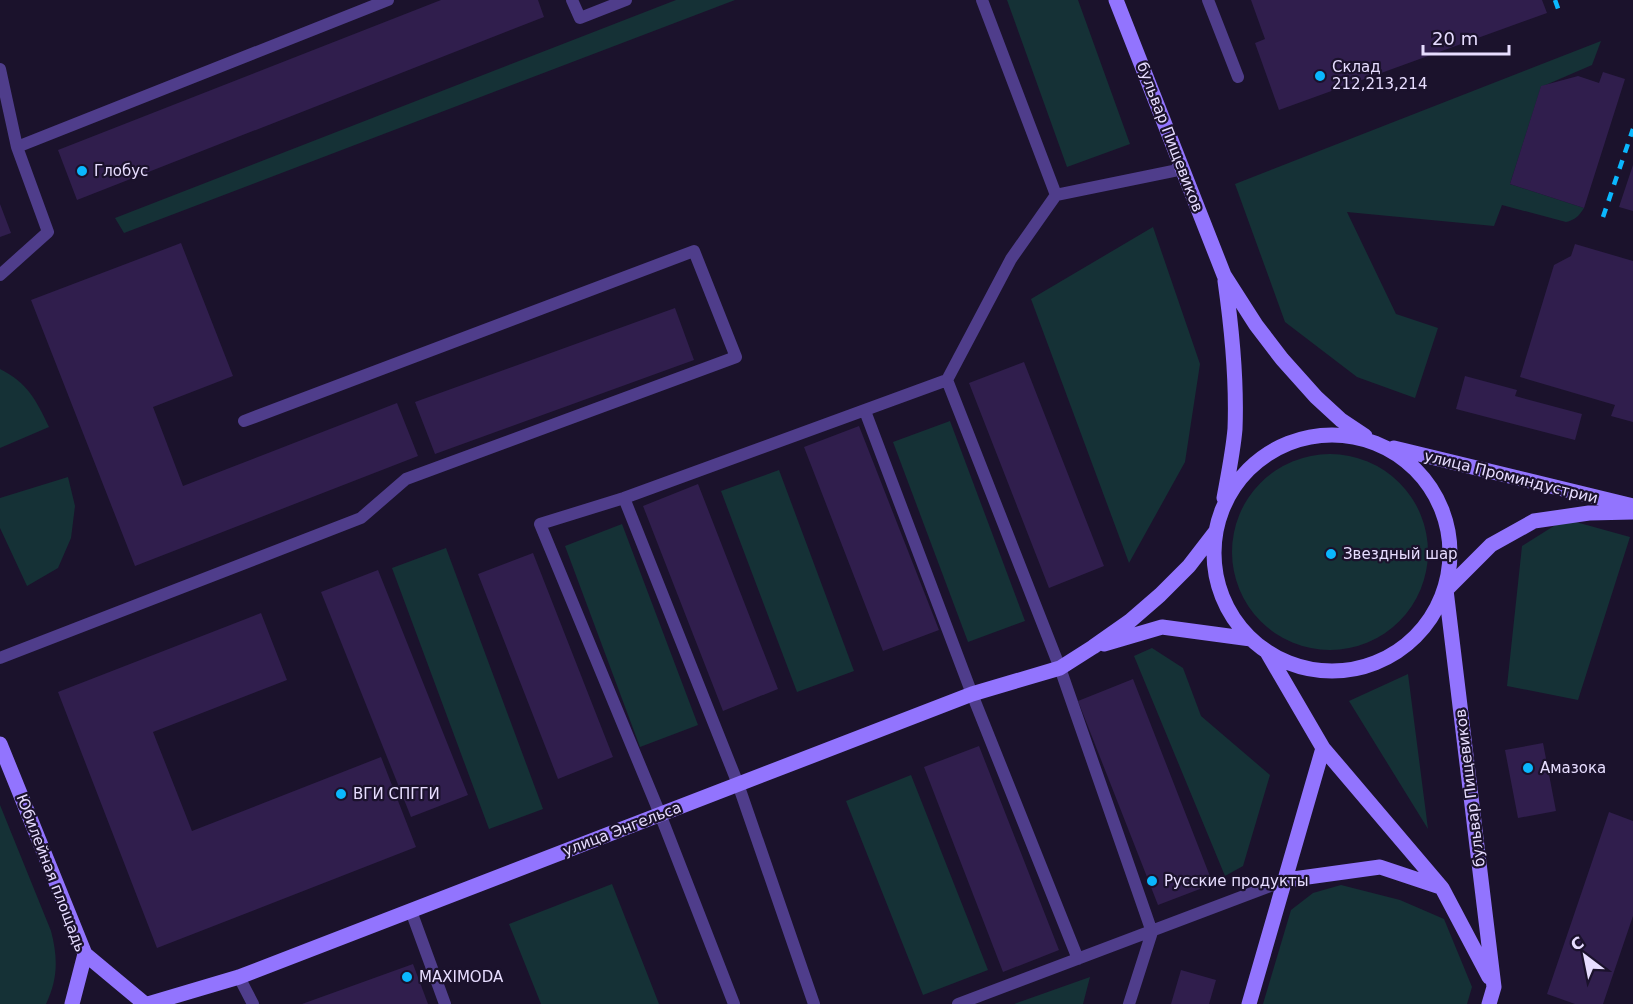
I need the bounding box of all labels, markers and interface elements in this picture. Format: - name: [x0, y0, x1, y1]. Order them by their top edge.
- scale bar: [1423, 18, 1508, 56]
- text: 20 m: [1432, 28, 1478, 49]
- place label: Склад 212,213,214: [1332, 58, 1427, 93]
- street label: бульвар Пищевиков: [1133, 60, 1207, 214]
- marker: Склад 212,213,214: [1313, 69, 1327, 83]
- place label: Глобус: [94, 162, 148, 180]
- marker: Глобус: [75, 164, 89, 178]
- street label: улица Проминдустрии: [1422, 447, 1600, 507]
- place label: Звездный шар: [1343, 545, 1458, 563]
- marker: Звездный шар: [1324, 547, 1338, 561]
- street label: бульвар Пищевиков: [1451, 708, 1489, 868]
- place label: Амазока: [1540, 759, 1606, 777]
- marker: Амазока: [1521, 761, 1535, 775]
- place label: ВГИ СПГГИ: [353, 785, 440, 803]
- marker: ВГИ СПГГИ: [334, 787, 348, 801]
- street label: Юбилейная площадь: [13, 792, 89, 954]
- street label: улица Энгельса: [560, 798, 684, 860]
- place label: Русские продукты: [1164, 872, 1309, 890]
- marker: Русские продукты: [1145, 874, 1159, 888]
- north arrow: [1555, 926, 1615, 986]
- text: С: [1567, 933, 1587, 955]
- place label: MAXIMODA: [419, 968, 504, 986]
- marker: MAXIMODA: [400, 970, 414, 984]

